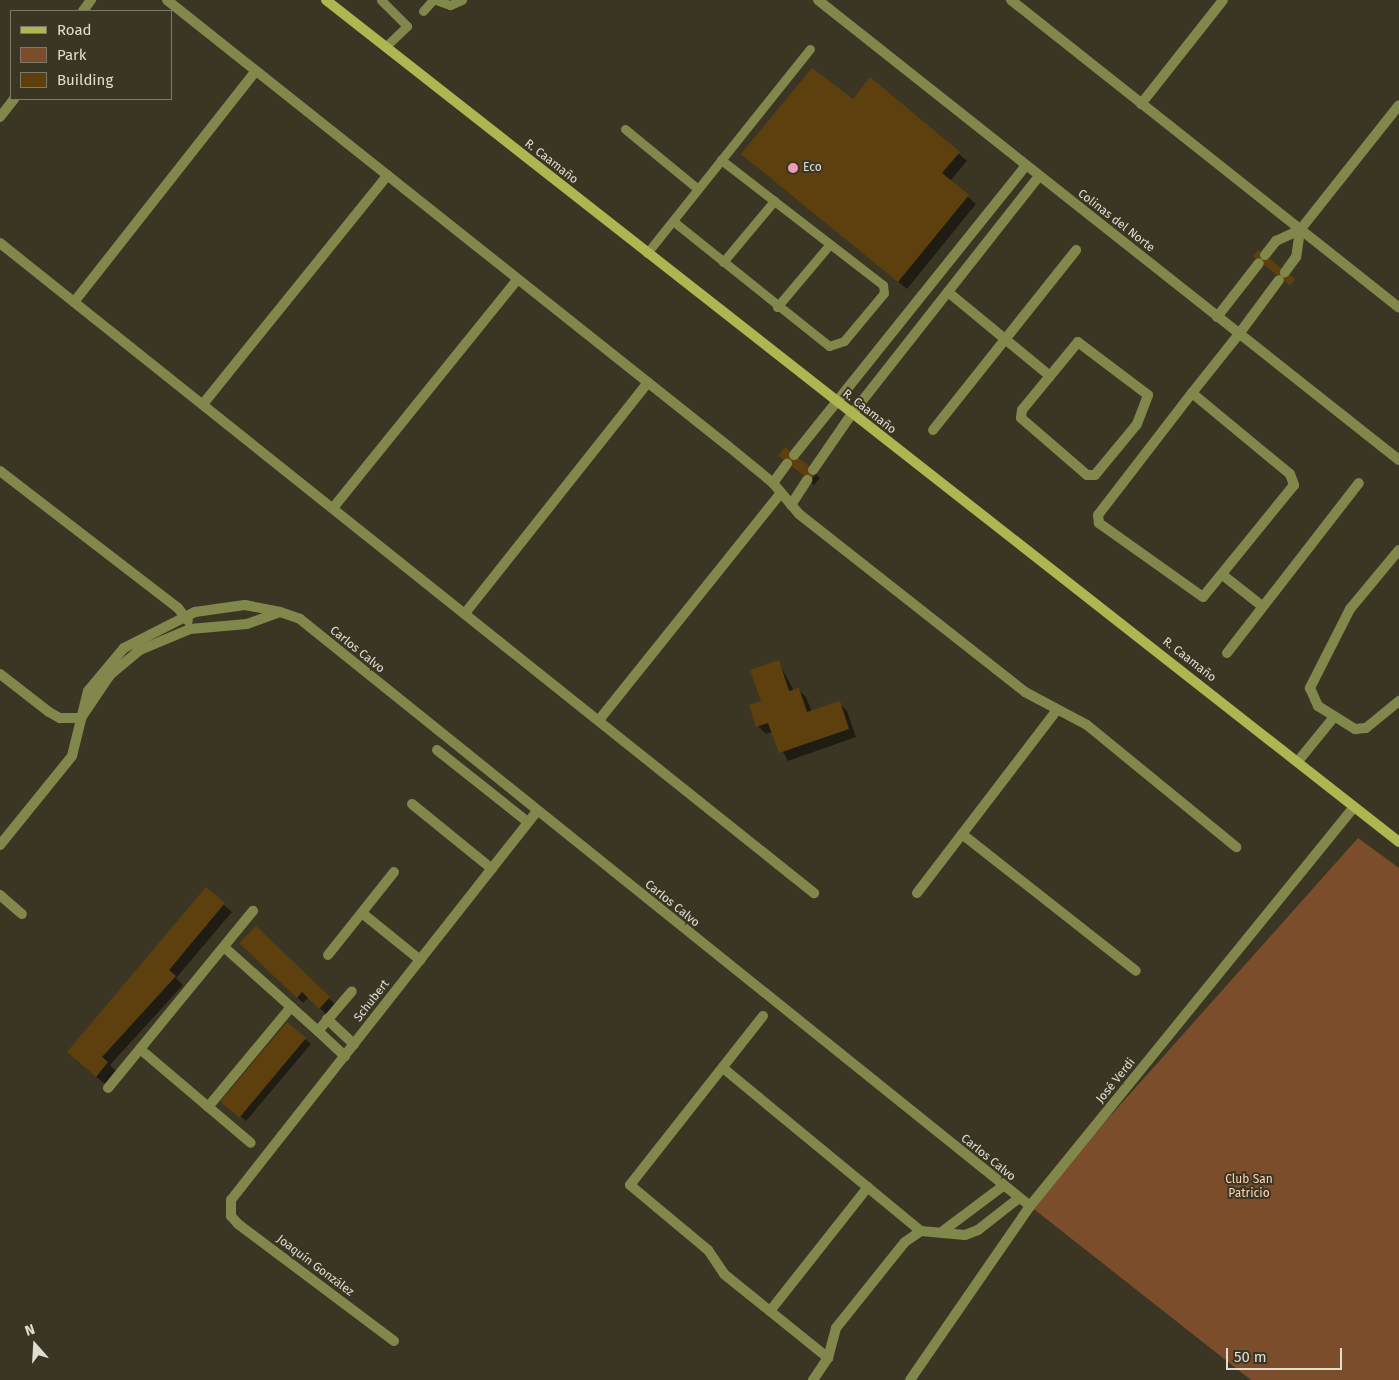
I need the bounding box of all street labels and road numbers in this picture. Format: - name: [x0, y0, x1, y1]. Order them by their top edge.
- street label: R. Caamaño: [521, 137, 581, 187]
- street label: Colinas del Norte: [1075, 187, 1157, 255]
- street label: R. Caamaño: [839, 387, 899, 437]
- street label: Carlos Calvo: [327, 624, 387, 676]
- street label: R. Caamaño: [1159, 635, 1219, 685]
- street label: Carlos Calvo: [642, 878, 702, 930]
- street label: Schubert: [351, 977, 393, 1025]
- street label: José Verdi: [1093, 1056, 1139, 1106]
- street label: Carlos Calvo: [958, 1132, 1018, 1184]
- street label: Joaquín González: [274, 1232, 356, 1300]

